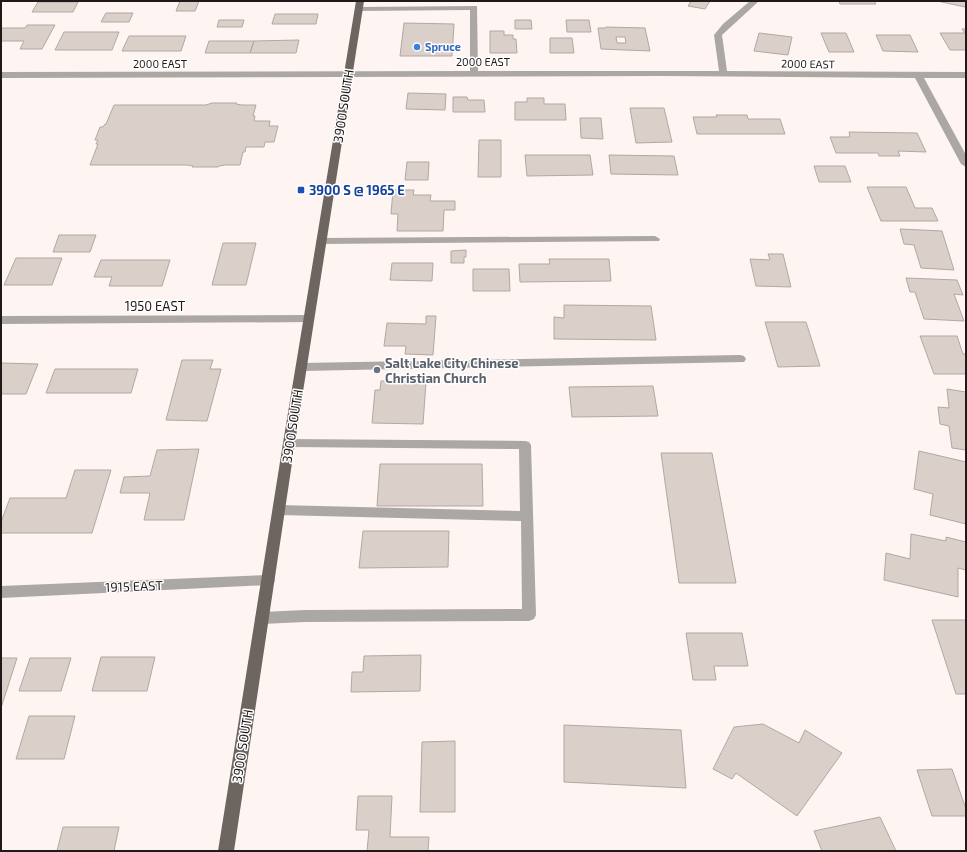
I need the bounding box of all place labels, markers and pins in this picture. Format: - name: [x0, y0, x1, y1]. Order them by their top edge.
- place label: Spruce: [425, 40, 461, 53]
- marker: Spruce: [412, 42, 422, 52]
- place label: 3900 S @ 1965 E: [309, 182, 405, 198]
- marker: 3900 S @ 1965 E: [296, 185, 306, 195]
- place label: Salt Lake City Chinese Christian Church: [385, 355, 519, 386]
- marker: Salt Lake City Chinese Christian Church: [372, 365, 382, 375]

